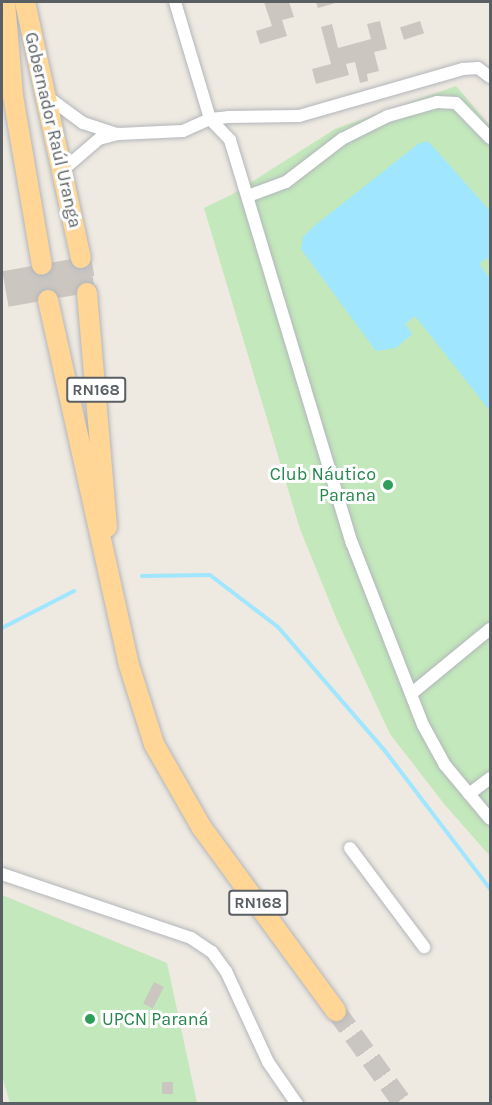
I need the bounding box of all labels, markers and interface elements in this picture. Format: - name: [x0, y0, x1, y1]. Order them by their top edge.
- street label: Gobernador Raúl Uranga: [20, 30, 86, 230]
- road number: RN168: [66, 377, 126, 403]
- place label: Club Náutico Parana: [270, 464, 376, 506]
- marker: Club Náutico Parana: [381, 478, 395, 492]
- road number: RN168: [228, 890, 288, 916]
- place label: UPCN Paraná: [102, 1008, 208, 1030]
- marker: UPCN Paraná: [83, 1012, 97, 1026]

